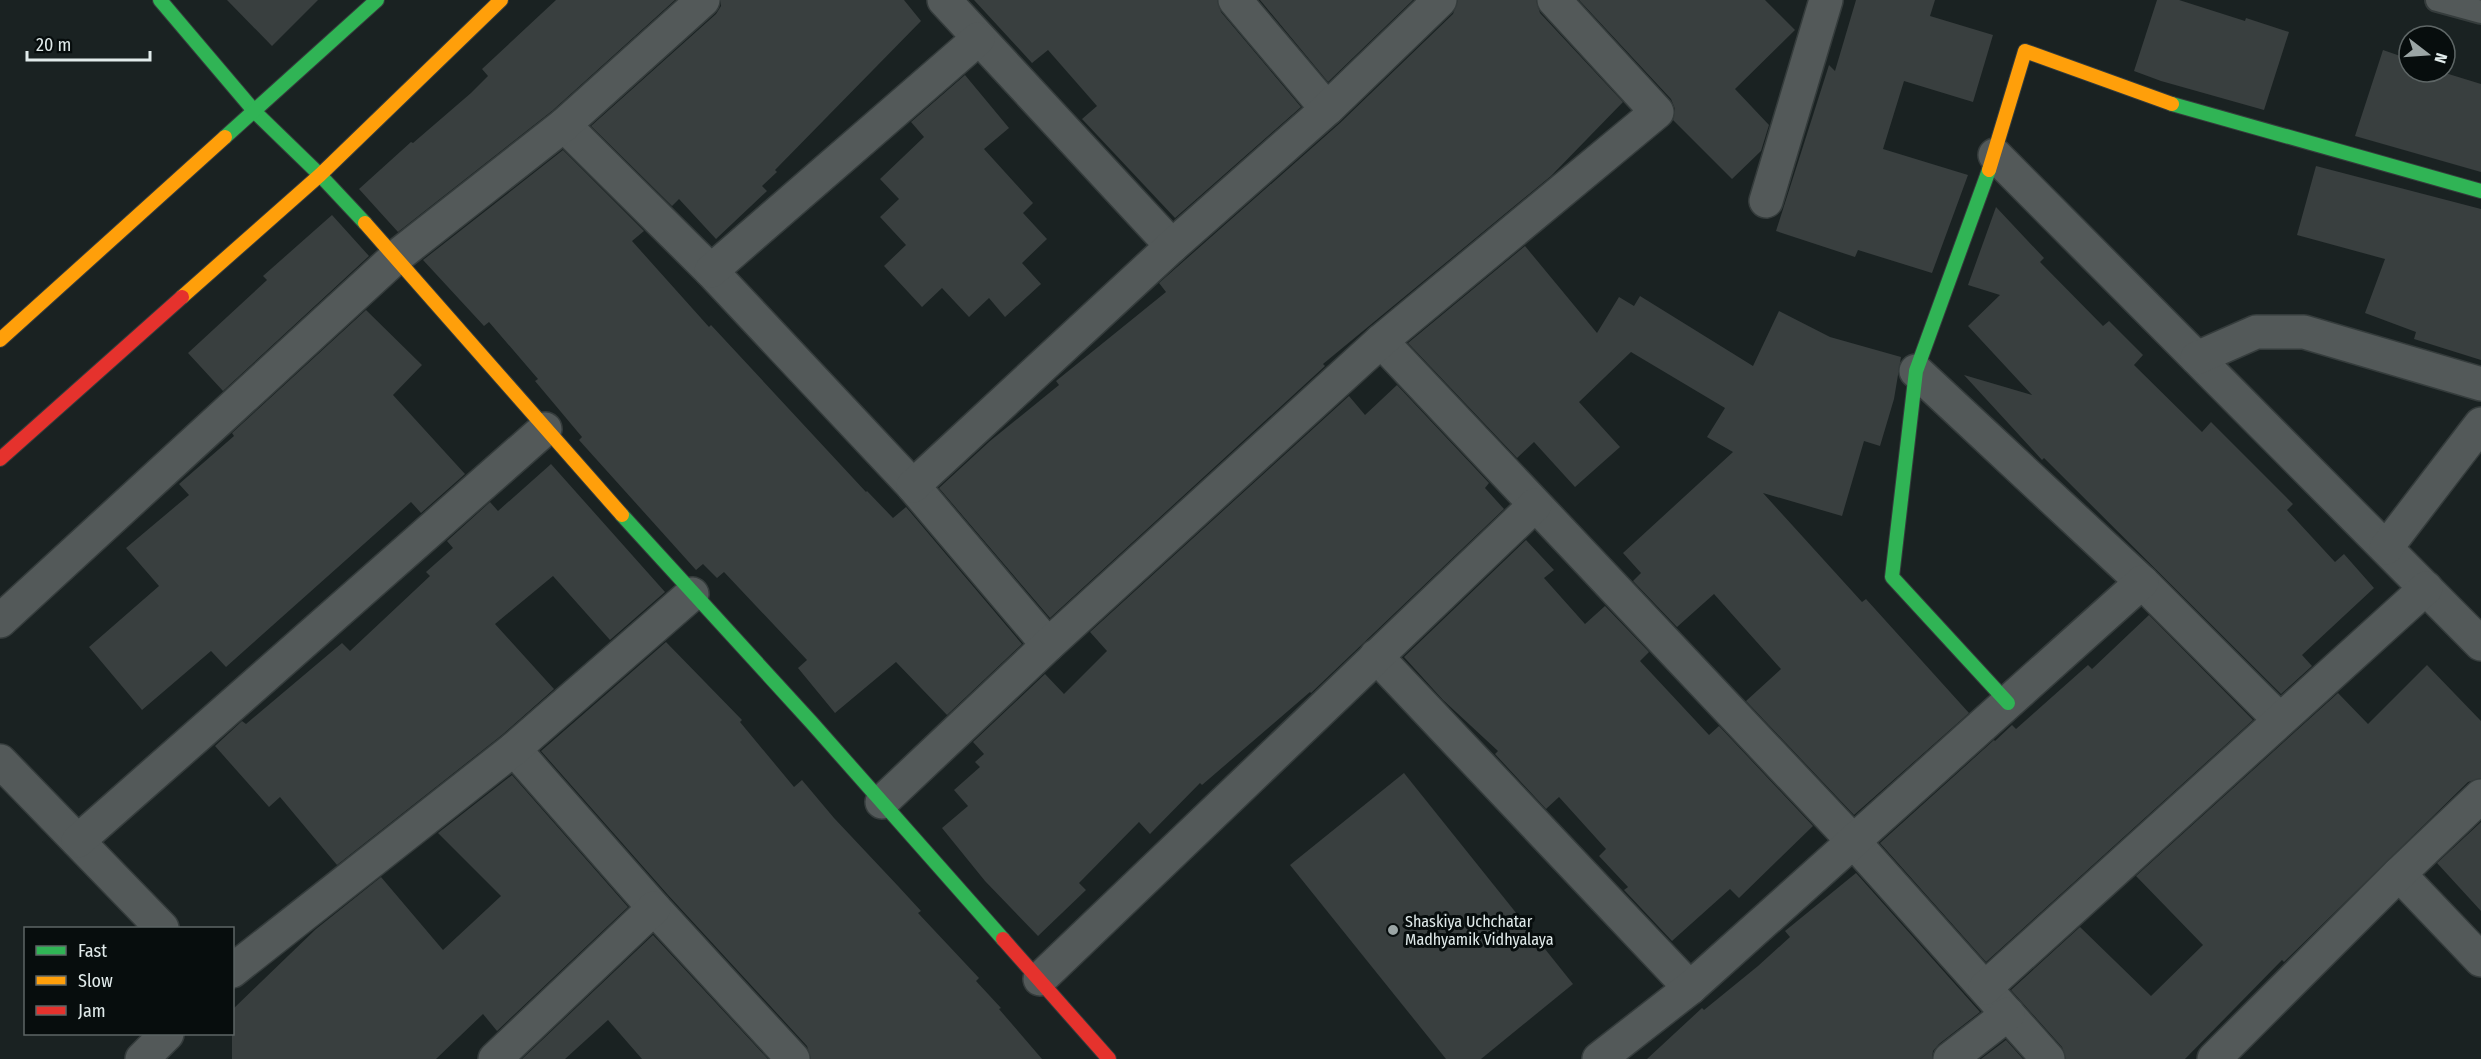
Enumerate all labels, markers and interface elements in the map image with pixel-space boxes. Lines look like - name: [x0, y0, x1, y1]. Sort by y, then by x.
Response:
- scale bar: [27, 24, 150, 62]
- north arrow: [2397, 24, 2457, 84]
- text: 20 m: [36, 34, 71, 56]
- text: N: [2430, 51, 2451, 66]
- place label: Shaskiya Uchchatar Madhyamik Vidhyalaya: [1405, 912, 1554, 949]
- marker: Shaskiya Uchchatar Madhyamik Vidhyalaya: [1386, 923, 1400, 937]
- legend: [24, 927, 234, 1035]
- text: Fast: [78, 940, 107, 962]
- text: Slow: [78, 970, 113, 992]
- text: Jam: [78, 1000, 106, 1022]

